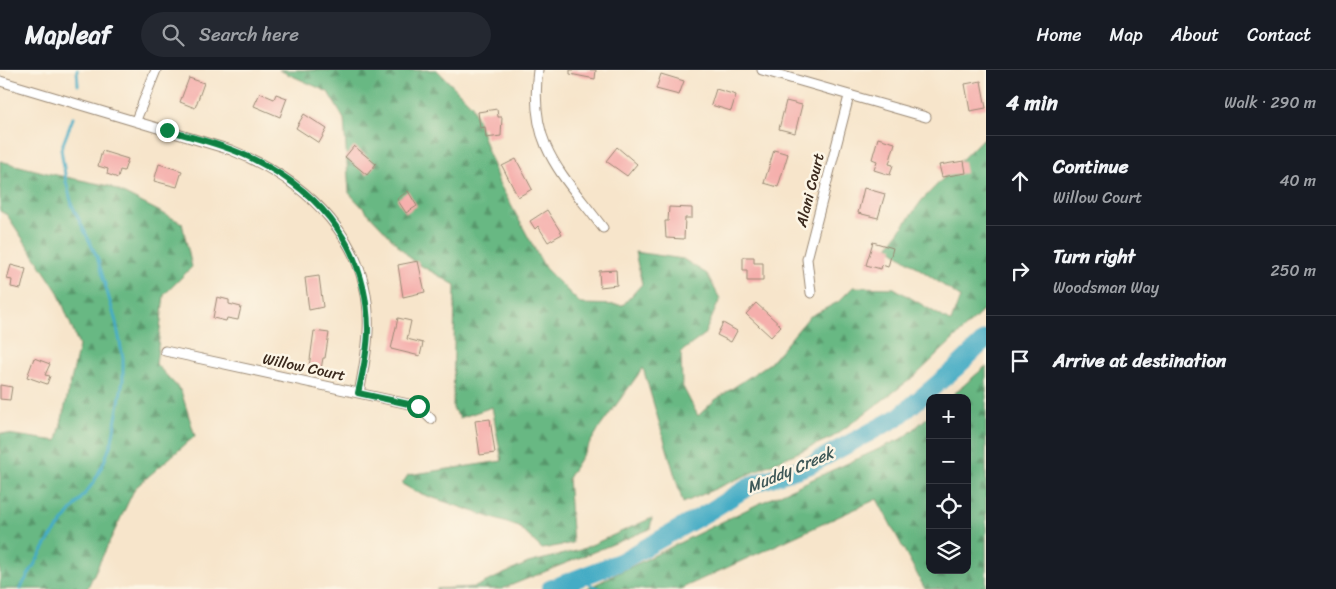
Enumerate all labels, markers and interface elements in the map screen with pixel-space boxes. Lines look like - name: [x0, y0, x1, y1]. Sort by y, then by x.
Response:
- search box: [141, 12, 491, 57]
- text: Mapleaf: [25, 14, 111, 56]
- text: Search here: [199, 18, 299, 51]
- text: Home: [1037, 19, 1082, 51]
- text: Map: [1110, 19, 1143, 51]
- text: About: [1171, 19, 1219, 51]
- text: Contact: [1247, 19, 1311, 51]
- icon: search: [159, 21, 187, 49]
- text: 4 min: [1006, 84, 1058, 122]
- text: Walk · 290 m: [1224, 88, 1316, 117]
- route end: [156, 119, 179, 142]
- street label: Alani Court: [788, 150, 832, 231]
- text: Continue: [1053, 150, 1129, 183]
- text: 40 m: [1279, 166, 1316, 195]
- icon: ahead: [1006, 167, 1034, 195]
- text: Willow Court: [1053, 183, 1142, 212]
- text: Turn right: [1053, 240, 1135, 273]
- text: 250 m: [1270, 256, 1316, 285]
- icon: right: [1006, 257, 1034, 285]
- text: Woodsman Way: [1053, 273, 1159, 302]
- text: Arrive at destination: [1053, 344, 1226, 377]
- street label: Willow Court: [260, 346, 348, 389]
- icon: arrive: [1006, 347, 1034, 375]
- map controls: [926, 394, 971, 574]
- button: +: [926, 394, 971, 439]
- route start: [407, 395, 430, 418]
- water label: Muddy Creek: [742, 438, 840, 501]
- button: −: [926, 439, 971, 484]
- button: locate: [926, 484, 971, 529]
- button: layers: [926, 529, 971, 574]

